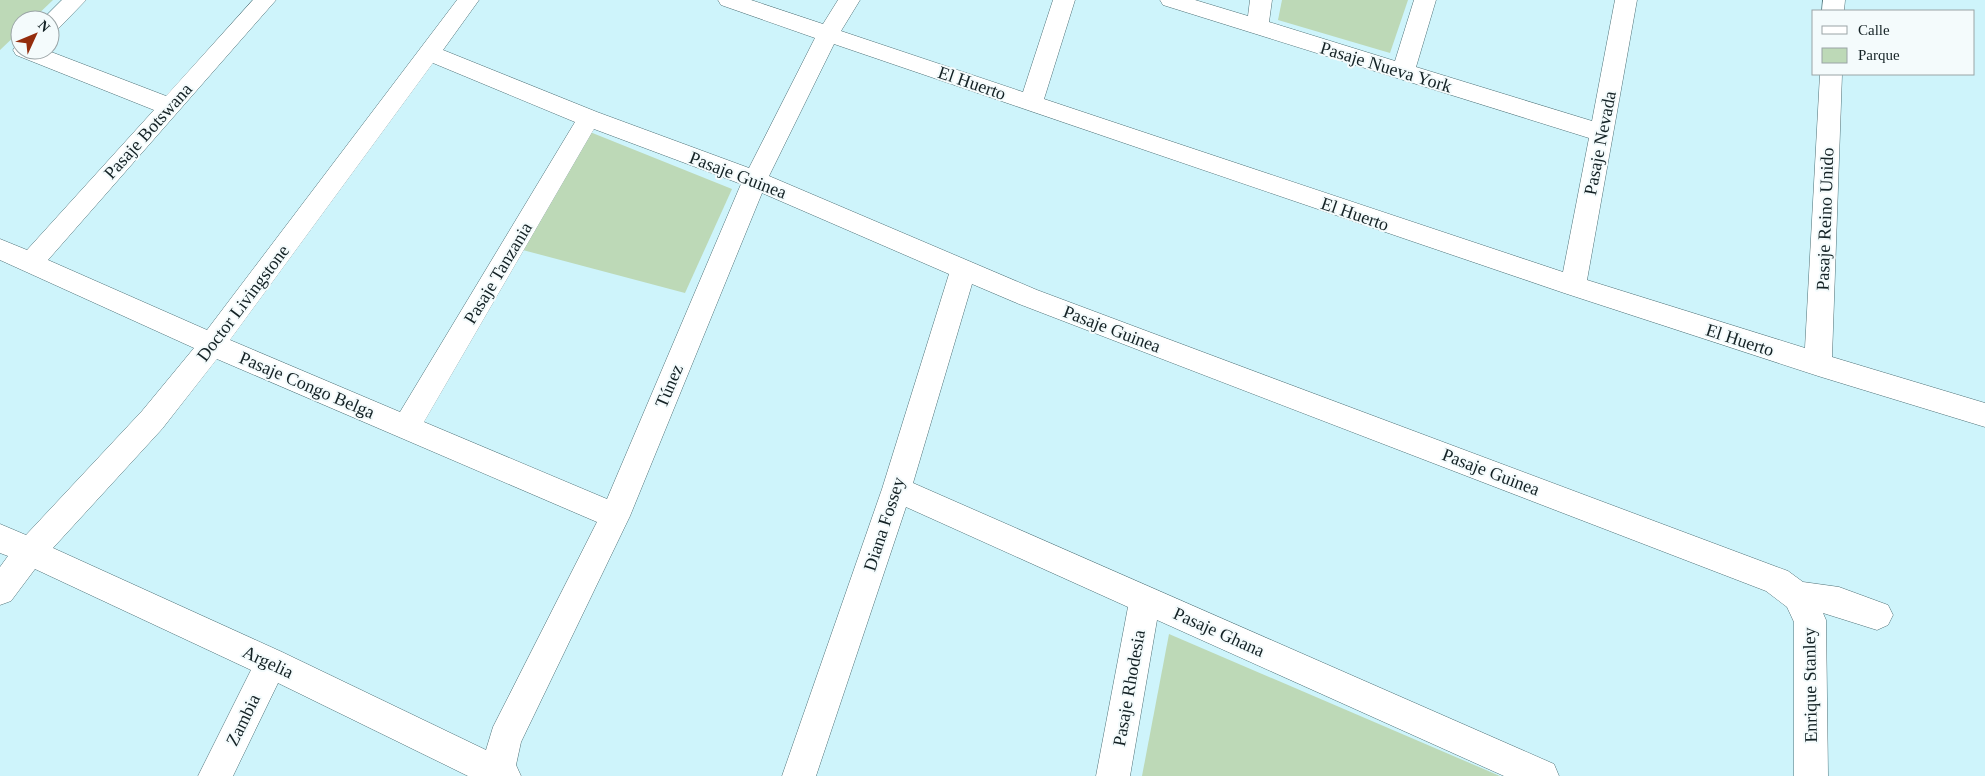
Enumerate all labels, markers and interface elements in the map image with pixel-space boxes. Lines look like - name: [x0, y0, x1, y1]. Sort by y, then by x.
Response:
- north arrow: [10, 10, 60, 60]
- legend: [1812, 10, 1975, 75]
- text: N: [35, 17, 53, 35]
- text: Calle: [1858, 22, 1890, 38]
- street label: Pasaje Nueva York: [1318, 37, 1454, 97]
- text: Parque: [1858, 47, 1900, 63]
- street label: El Huerto: [935, 62, 1009, 104]
- street label: Pasaje Botswana: [100, 79, 196, 183]
- street label: Pasaje Nevada: [1580, 89, 1620, 197]
- street label: Pasaje Guinea: [687, 147, 789, 203]
- street label: Pasaje Reino Unido: [1813, 147, 1837, 291]
- street label: El Huerto: [1318, 193, 1392, 235]
- street label: Pasaje Tanzania: [460, 219, 536, 327]
- street label: Doctor Livingstone: [193, 241, 293, 365]
- street label: Pasaje Guinea: [1061, 301, 1163, 357]
- street label: El Huerto: [1703, 320, 1777, 360]
- street label: Pasaje Congo Belga: [236, 347, 378, 423]
- street label: Túnez: [651, 361, 687, 411]
- street label: Pasaje Guinea: [1440, 444, 1542, 500]
- street label: Diana Fossey: [859, 475, 909, 573]
- street label: Pasaje Ghana: [1170, 603, 1268, 661]
- street label: Enrique Stanley: [1799, 627, 1821, 743]
- street label: Pasaje Rhodesia: [1109, 628, 1149, 748]
- street label: Argelia: [239, 642, 297, 682]
- street label: Zambia: [222, 691, 264, 749]

